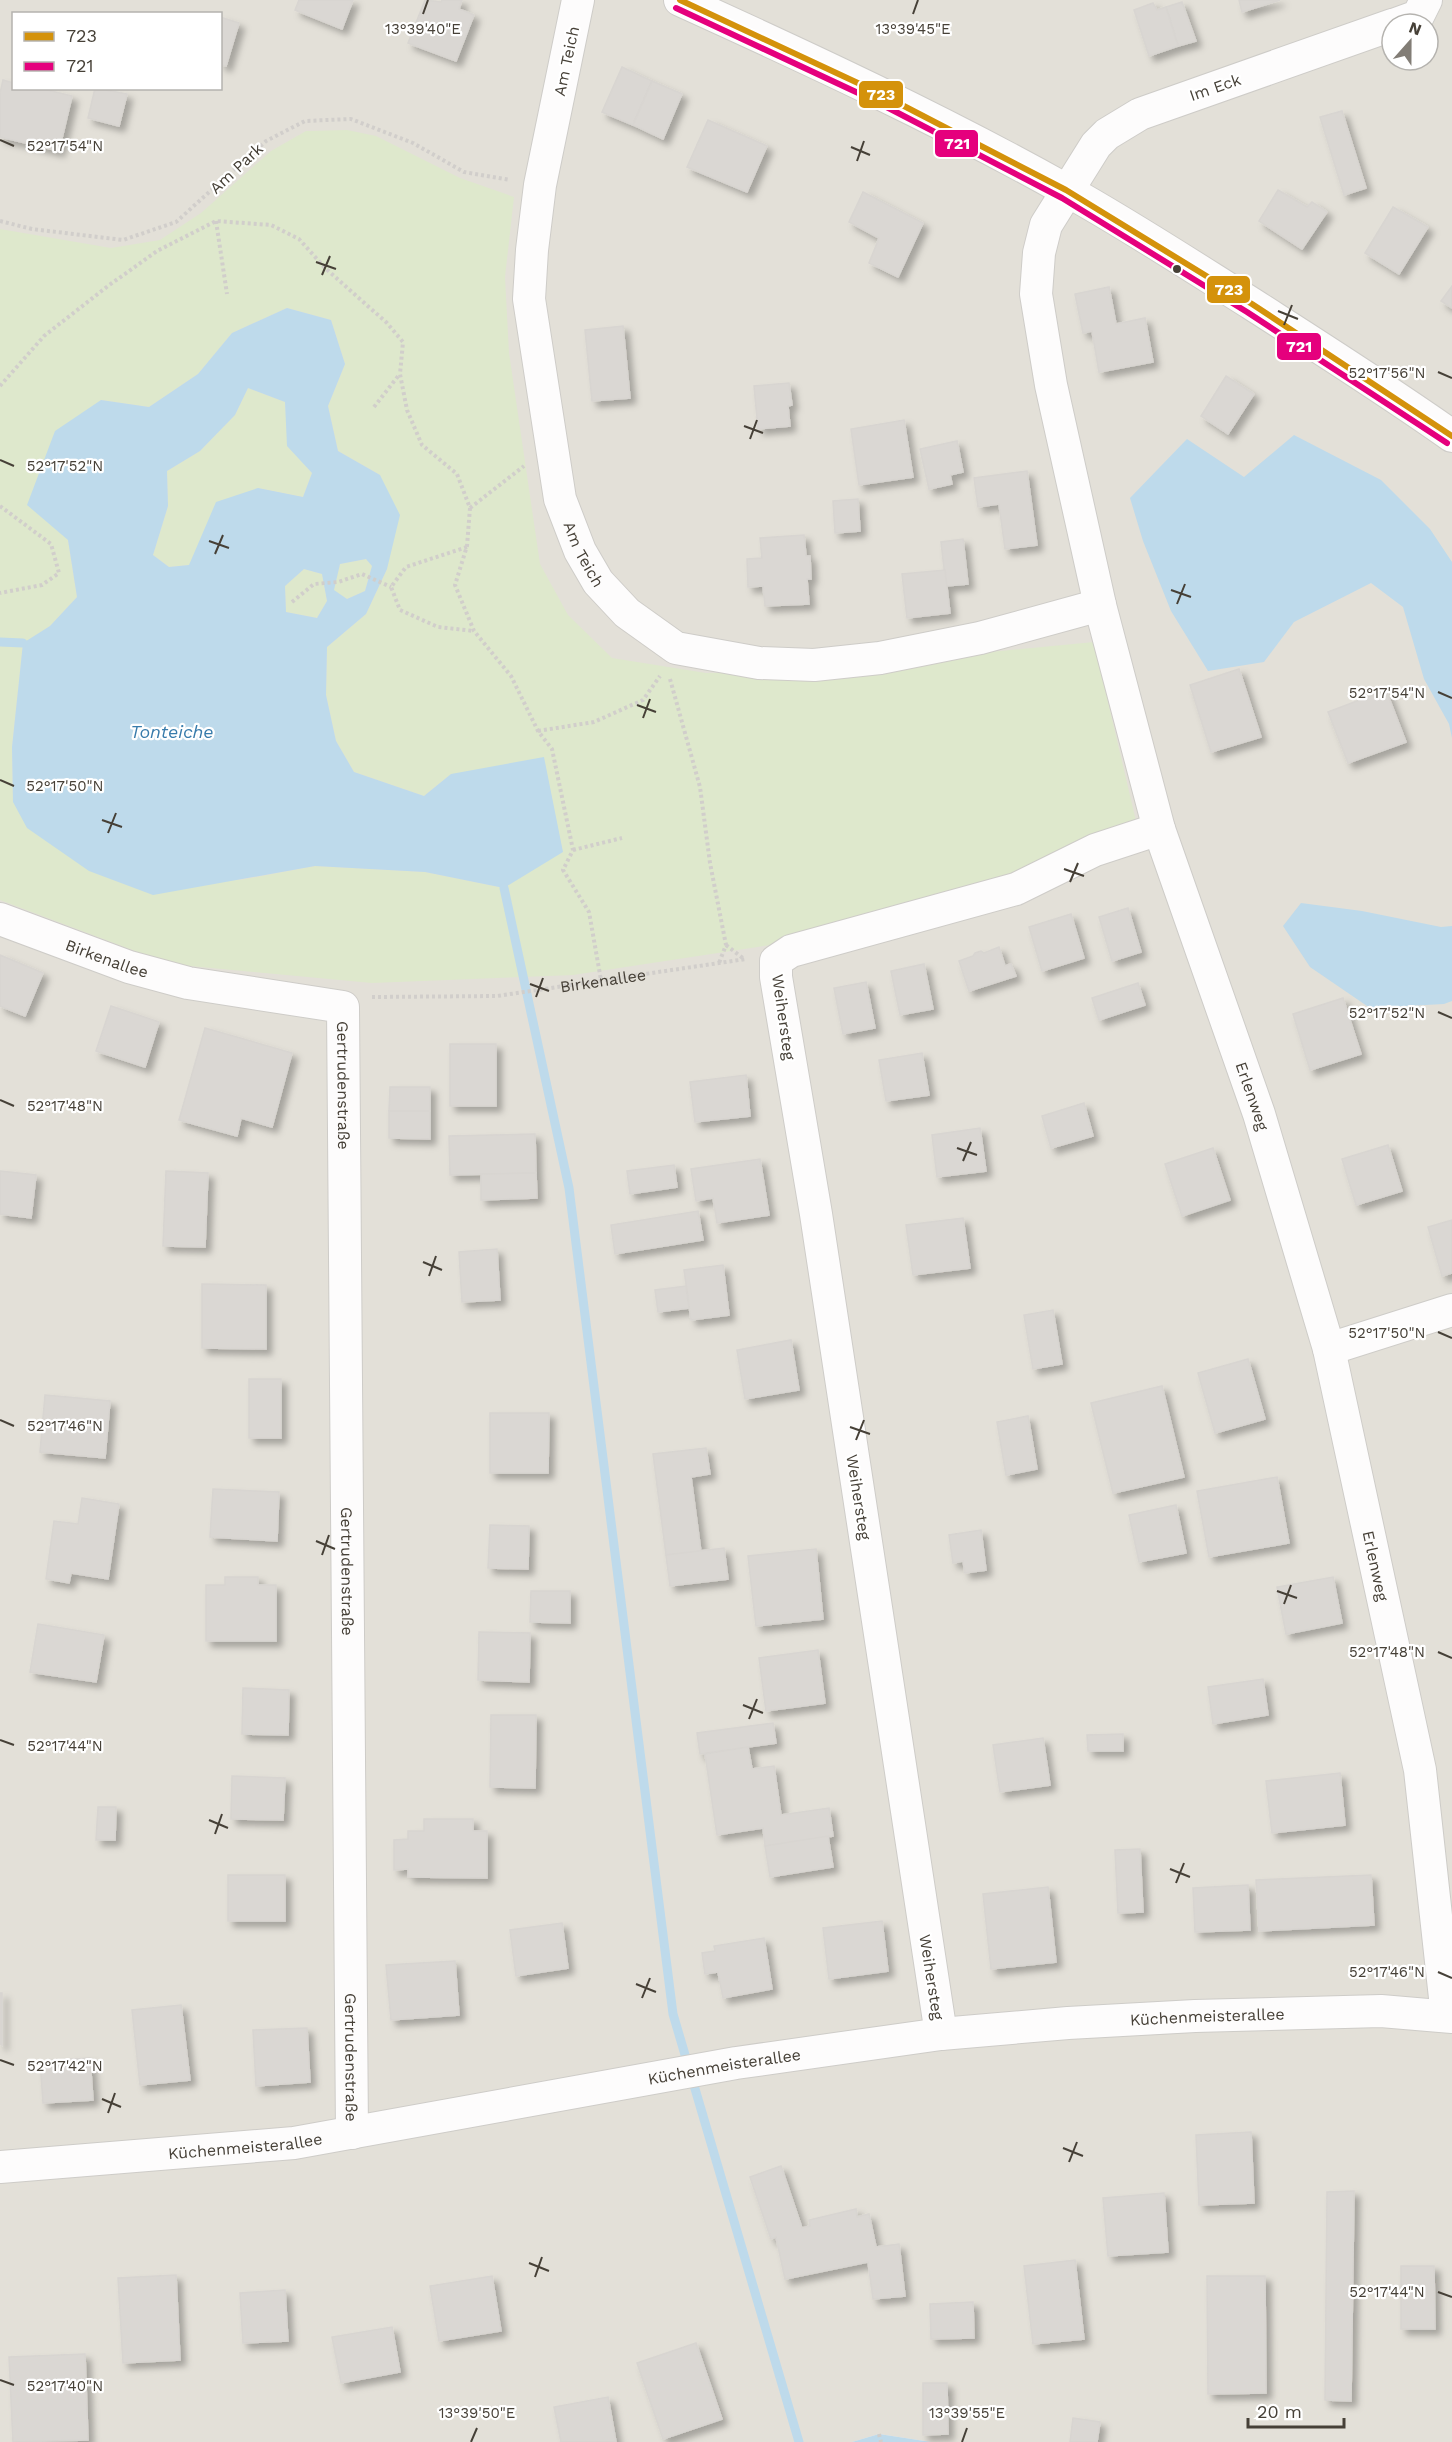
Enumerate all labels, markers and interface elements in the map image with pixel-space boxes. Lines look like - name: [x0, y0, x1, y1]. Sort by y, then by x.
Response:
- legend: [12, 12, 222, 90]
- north arrow: [1380, 12, 1440, 72]
- text: N: [1406, 17, 1424, 39]
- text: 13°39'40"E: [385, 20, 461, 38]
- text: 13°39'45"E: [875, 20, 951, 38]
- street label: Am Teich: [550, 24, 583, 98]
- text: 723: [66, 25, 97, 46]
- text: 721: [66, 55, 94, 76]
- street label: Im Eck: [1187, 70, 1243, 105]
- line badge: 723: [858, 80, 904, 109]
- text: 723: [867, 85, 895, 104]
- line badge: 721: [934, 129, 979, 158]
- text: 721: [944, 134, 970, 153]
- text: 52°17'54"N: [27, 137, 103, 155]
- street label: Am Park: [206, 139, 267, 198]
- unlabelled marker: [1171, 263, 1183, 275]
- line badge: 723: [1206, 275, 1251, 304]
- text: 723: [1215, 280, 1243, 299]
- line badge: 721: [1276, 332, 1322, 361]
- text: 721: [1286, 337, 1312, 356]
- text: 52°17'56"N: [1348, 364, 1426, 382]
- text: 52°17'52"N: [27, 457, 103, 475]
- street label: Am Teich: [559, 519, 608, 591]
- text: 52°17'54"N: [1349, 684, 1425, 702]
- water label: Tonteiche: [130, 721, 214, 742]
- text: 52°17'50"N: [26, 777, 104, 795]
- street label: Birkenallee: [63, 935, 150, 982]
- street label: Birkenallee: [559, 965, 647, 997]
- street label: Weihersteg: [768, 973, 799, 1062]
- text: 52°17'52"N: [1349, 1004, 1425, 1022]
- street label: Gertrudenstraße: [333, 1021, 353, 1150]
- street label: Erlenweg: [1231, 1059, 1273, 1133]
- text: 52°17'48"N: [27, 1097, 103, 1115]
- text: 52°17'50"N: [1348, 1324, 1426, 1342]
- text: 52°17'46"N: [27, 1417, 103, 1435]
- street label: Weihersteg: [842, 1453, 875, 1542]
- street label: Gertrudenstraße: [337, 1507, 357, 1636]
- street label: Erlenweg: [1359, 1529, 1392, 1603]
- text: 52°17'48"N: [1349, 1643, 1425, 1661]
- text: 52°17'44"N: [27, 1737, 103, 1755]
- street label: Weihersteg: [915, 1933, 948, 2022]
- text: 52°17'46"N: [1349, 1963, 1425, 1981]
- street label: Gertrudenstraße: [341, 1993, 361, 2122]
- street label: Küchenmeisterallee: [1129, 2005, 1285, 2030]
- street label: Küchenmeisterallee: [646, 2045, 802, 2089]
- text: 52°17'42"N: [27, 2057, 103, 2075]
- street label: Küchenmeisterallee: [167, 2129, 324, 2163]
- text: 52°17'44"N: [1349, 2283, 1425, 2301]
- text: 52°17'40"N: [27, 2377, 103, 2395]
- scale bar: [1248, 2391, 1344, 2429]
- text: 20 m: [1257, 2401, 1302, 2422]
- text: 13°39'50"E: [439, 2404, 515, 2422]
- text: 13°39'55"E: [929, 2404, 1005, 2422]

